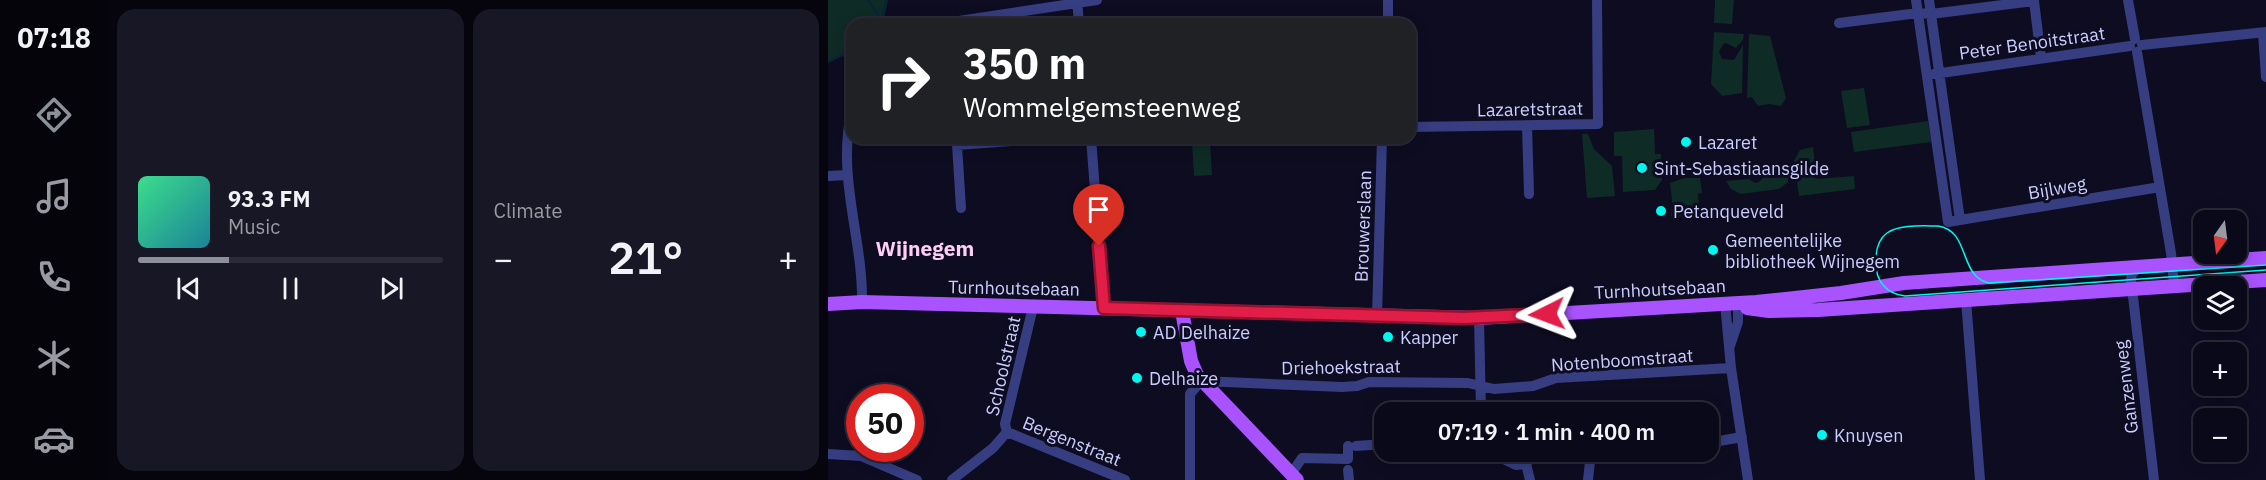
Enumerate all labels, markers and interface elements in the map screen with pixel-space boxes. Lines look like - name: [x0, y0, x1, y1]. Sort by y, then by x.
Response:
- text: 07:18: [17, 20, 91, 55]
- street label: Peter Benoitstraat: [1958, 21, 2106, 65]
- text: 350 m: [963, 36, 1086, 91]
- icon: right: [864, 42, 942, 120]
- text: Wommelgemsteenweg: [963, 89, 1240, 124]
- icon: directions: [33, 94, 75, 136]
- street label: Lazaretstraat: [1477, 97, 1583, 121]
- place label: Lazaret: [1698, 131, 1757, 154]
- marker: Lazaret: [1679, 135, 1693, 149]
- place label: Sint-Sebastiaansgilde: [1654, 157, 1829, 180]
- marker: Sint-Sebastiaansgilde: [1635, 161, 1649, 175]
- street label: Brouwerslaan: [1350, 170, 1376, 282]
- street label: Bijlweg: [2026, 171, 2088, 204]
- icon: music: [33, 175, 75, 217]
- text: 93.3 FM: [228, 184, 311, 213]
- pin: [1073, 184, 1124, 246]
- icon: arrive: [1082, 193, 1115, 226]
- text: Climate: [494, 197, 562, 224]
- place label: Petanqueveld: [1673, 200, 1784, 223]
- marker: Petanqueveld: [1654, 204, 1668, 218]
- north arrow: [2193, 210, 2247, 264]
- map controls: [2193, 210, 2247, 462]
- text: Music: [228, 213, 280, 240]
- text: 21°: [608, 228, 683, 286]
- place label: Gemeentelijke bibliotheek Wijnegem: [1725, 229, 1900, 273]
- district label: Wijnegem: [876, 234, 974, 262]
- text: −: [494, 237, 513, 280]
- text: +: [778, 237, 798, 280]
- marker: Gemeentelijke bibliotheek Wijnegem: [1706, 243, 1720, 257]
- icon: phone: [33, 256, 75, 298]
- icon: previous: [172, 272, 205, 305]
- icon: pause: [274, 272, 307, 305]
- icon: next: [375, 272, 408, 305]
- street label: Turnhoutsebaan: [1594, 274, 1726, 304]
- street label: Turnhoutsebaan: [948, 275, 1080, 301]
- button: layers: [2193, 276, 2247, 330]
- position arrow: [1515, 282, 1579, 346]
- street label: Schoolstraat: [980, 314, 1026, 418]
- place label: AD Delhaize: [1153, 321, 1250, 344]
- marker: AD Delhaize: [1134, 325, 1148, 339]
- place label: Kapper: [1400, 326, 1459, 349]
- marker: Kapper: [1381, 330, 1395, 344]
- icon: climate: [33, 337, 75, 379]
- street label: Ganzenweg: [2109, 339, 2143, 435]
- button: +: [2193, 342, 2247, 396]
- street label: Notenboomstraat: [1550, 344, 1694, 376]
- street label: Driehoekstraat: [1281, 354, 1401, 380]
- place label: Delhaize: [1149, 367, 1218, 390]
- marker: Delhaize: [1130, 371, 1144, 385]
- speed limit sign: 50: [846, 384, 924, 462]
- button: −: [2193, 408, 2247, 462]
- street label: Bergenstraat: [1019, 411, 1125, 471]
- text: 07:19 · 1 min · 400 m: [1438, 417, 1655, 446]
- icon: car: [33, 418, 75, 460]
- place label: Knuysen: [1834, 424, 1903, 447]
- marker: Knuysen: [1815, 428, 1829, 442]

